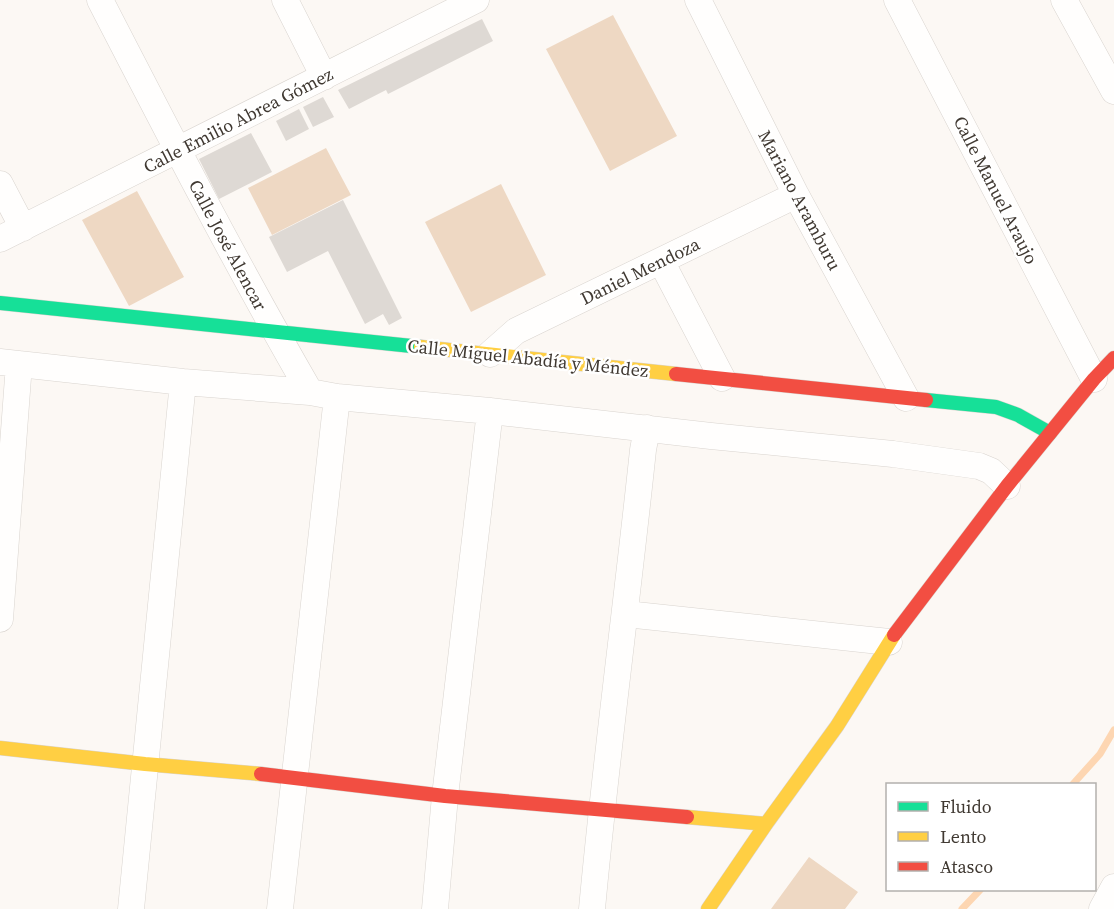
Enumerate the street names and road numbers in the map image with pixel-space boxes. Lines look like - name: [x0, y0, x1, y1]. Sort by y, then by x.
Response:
- street label: Calle Emilio Abrea Gómez: [139, 61, 337, 179]
- street label: Calle Manuel Araujo: [948, 112, 1044, 268]
- street label: Mariano Aramburu: [752, 126, 848, 274]
- street label: Calle José Alencar: [183, 175, 273, 315]
- street label: Daniel Mendoza: [576, 231, 705, 311]
- street label: Calle Miguel Abadía y Méndez: [406, 333, 650, 383]

